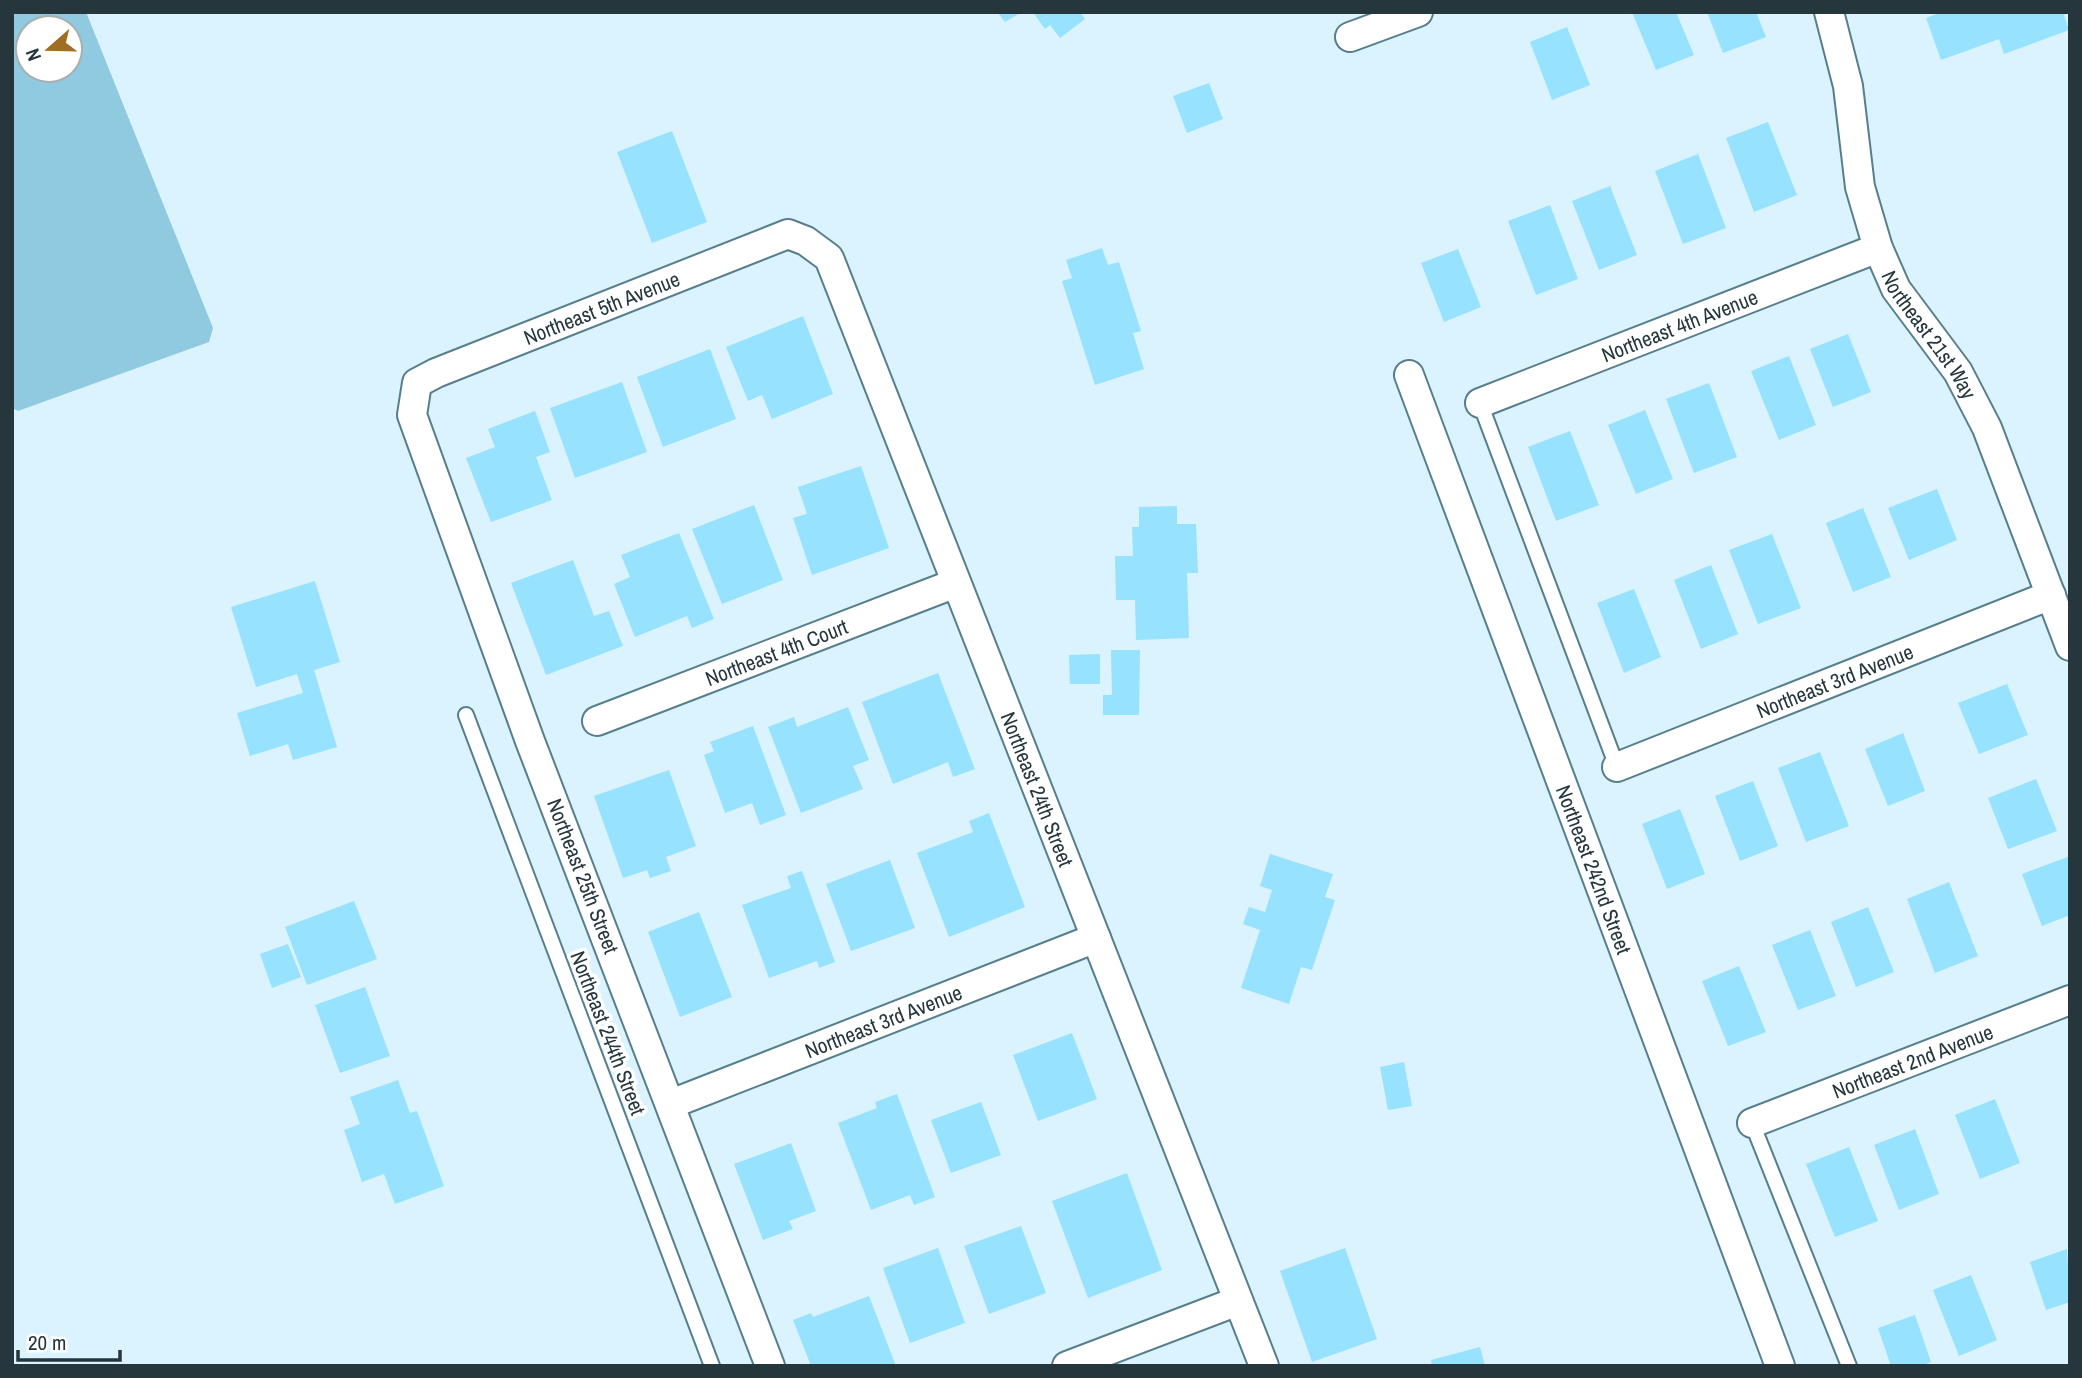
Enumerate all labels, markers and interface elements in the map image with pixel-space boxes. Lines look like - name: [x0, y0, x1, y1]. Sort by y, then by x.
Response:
- north arrow: [14, 14, 84, 84]
- text: N: [19, 45, 47, 65]
- street label: Northeast 5th Avenue: [519, 264, 684, 352]
- street label: Northeast 21st Way: [1875, 266, 1984, 404]
- street label: Northeast 4th Avenue: [1597, 282, 1762, 369]
- street label: Northeast 4th Court: [701, 612, 852, 693]
- street label: Northeast 3rd Avenue: [1752, 637, 1917, 725]
- street label: Northeast 24th Street: [994, 708, 1081, 871]
- street label: Northeast 242nd Street: [1549, 781, 1639, 958]
- street label: Northeast 25th Street: [540, 794, 626, 958]
- street label: Northeast 244th Street: [563, 947, 653, 1119]
- street label: Northeast 3rd Avenue: [801, 977, 966, 1065]
- street label: Northeast 2nd Avenue: [1828, 1017, 1997, 1105]
- scale bar: [18, 1318, 119, 1362]
- text: 20 m: [28, 1328, 66, 1357]

